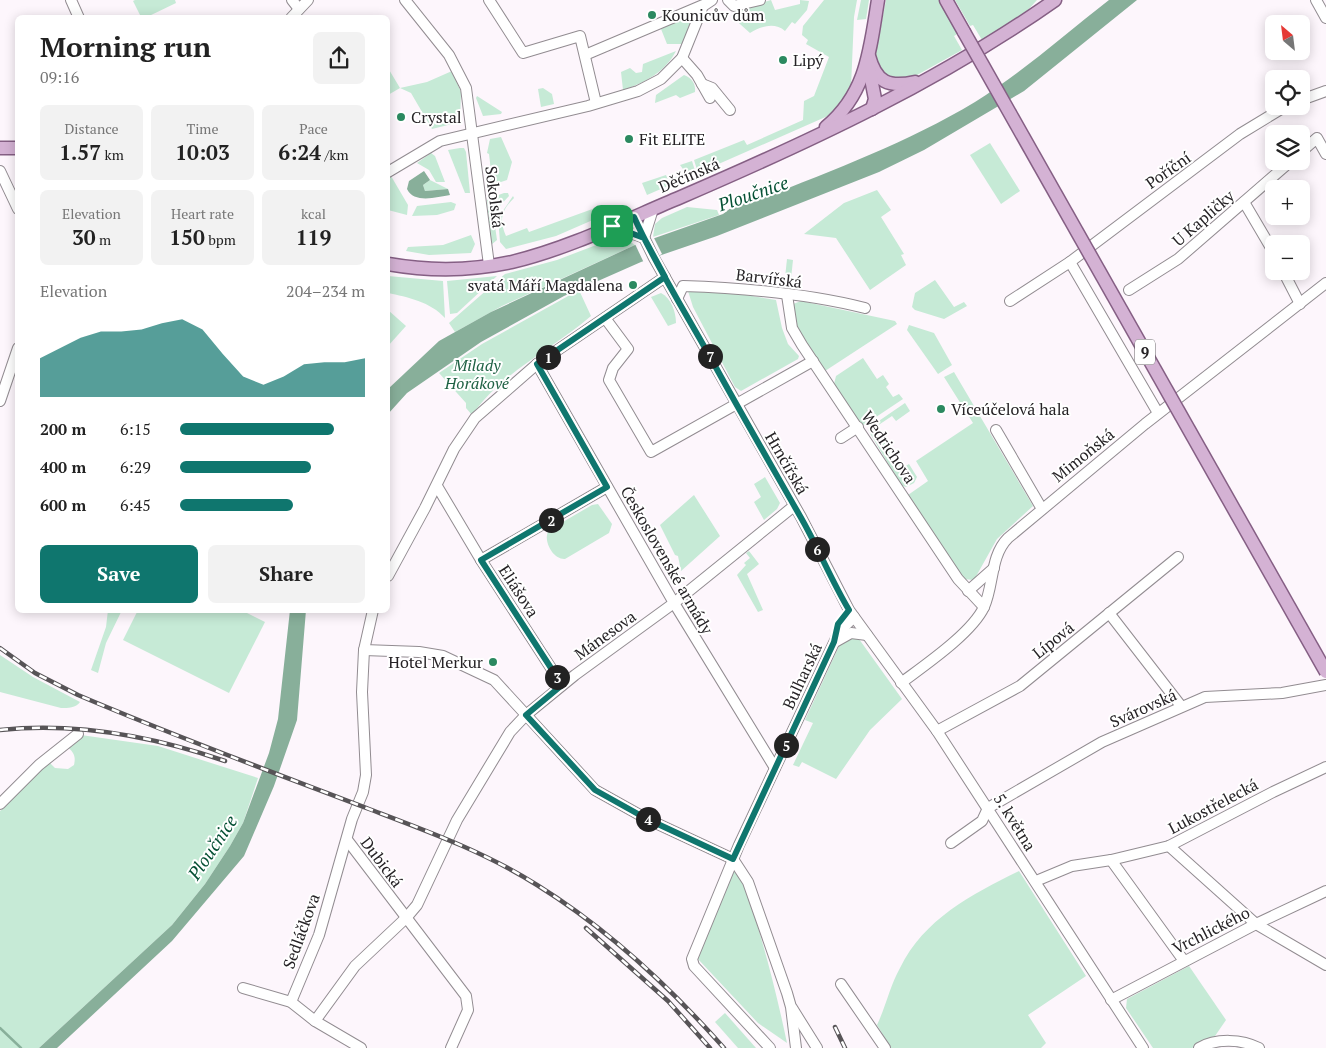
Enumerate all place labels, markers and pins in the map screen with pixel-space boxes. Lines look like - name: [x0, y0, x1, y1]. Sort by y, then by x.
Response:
- place label: Kounicův dům: [662, 4, 765, 26]
- marker: Kounicův dům: [646, 9, 658, 21]
- place label: Lipý: [793, 49, 824, 71]
- marker: Lipý: [777, 54, 789, 66]
- place label: Crystal: [411, 106, 462, 128]
- marker: Crystal: [395, 111, 407, 123]
- place label: Fit ELITE: [639, 128, 705, 150]
- marker: Fit ELITE: [623, 133, 635, 145]
- pin: [591, 205, 633, 247]
- place label: svatá Máří Magdalena: [467, 274, 623, 296]
- marker: svatá Máří Magdalena: [627, 279, 639, 291]
- pin: 1: [536, 344, 560, 370]
- pin: 7: [698, 344, 722, 368]
- place label: Víceúčelová hala: [951, 398, 1070, 420]
- marker: Víceúčelová hala: [935, 403, 947, 415]
- pin: 2: [538, 508, 564, 532]
- pin: 6: [804, 536, 830, 562]
- place label: Hotel Merkur: [388, 651, 484, 673]
- marker: Hotel Merkur: [487, 656, 499, 668]
- pin: 3: [544, 664, 570, 690]
- pin: 5: [774, 732, 798, 758]
- pin: 4: [636, 806, 660, 832]

